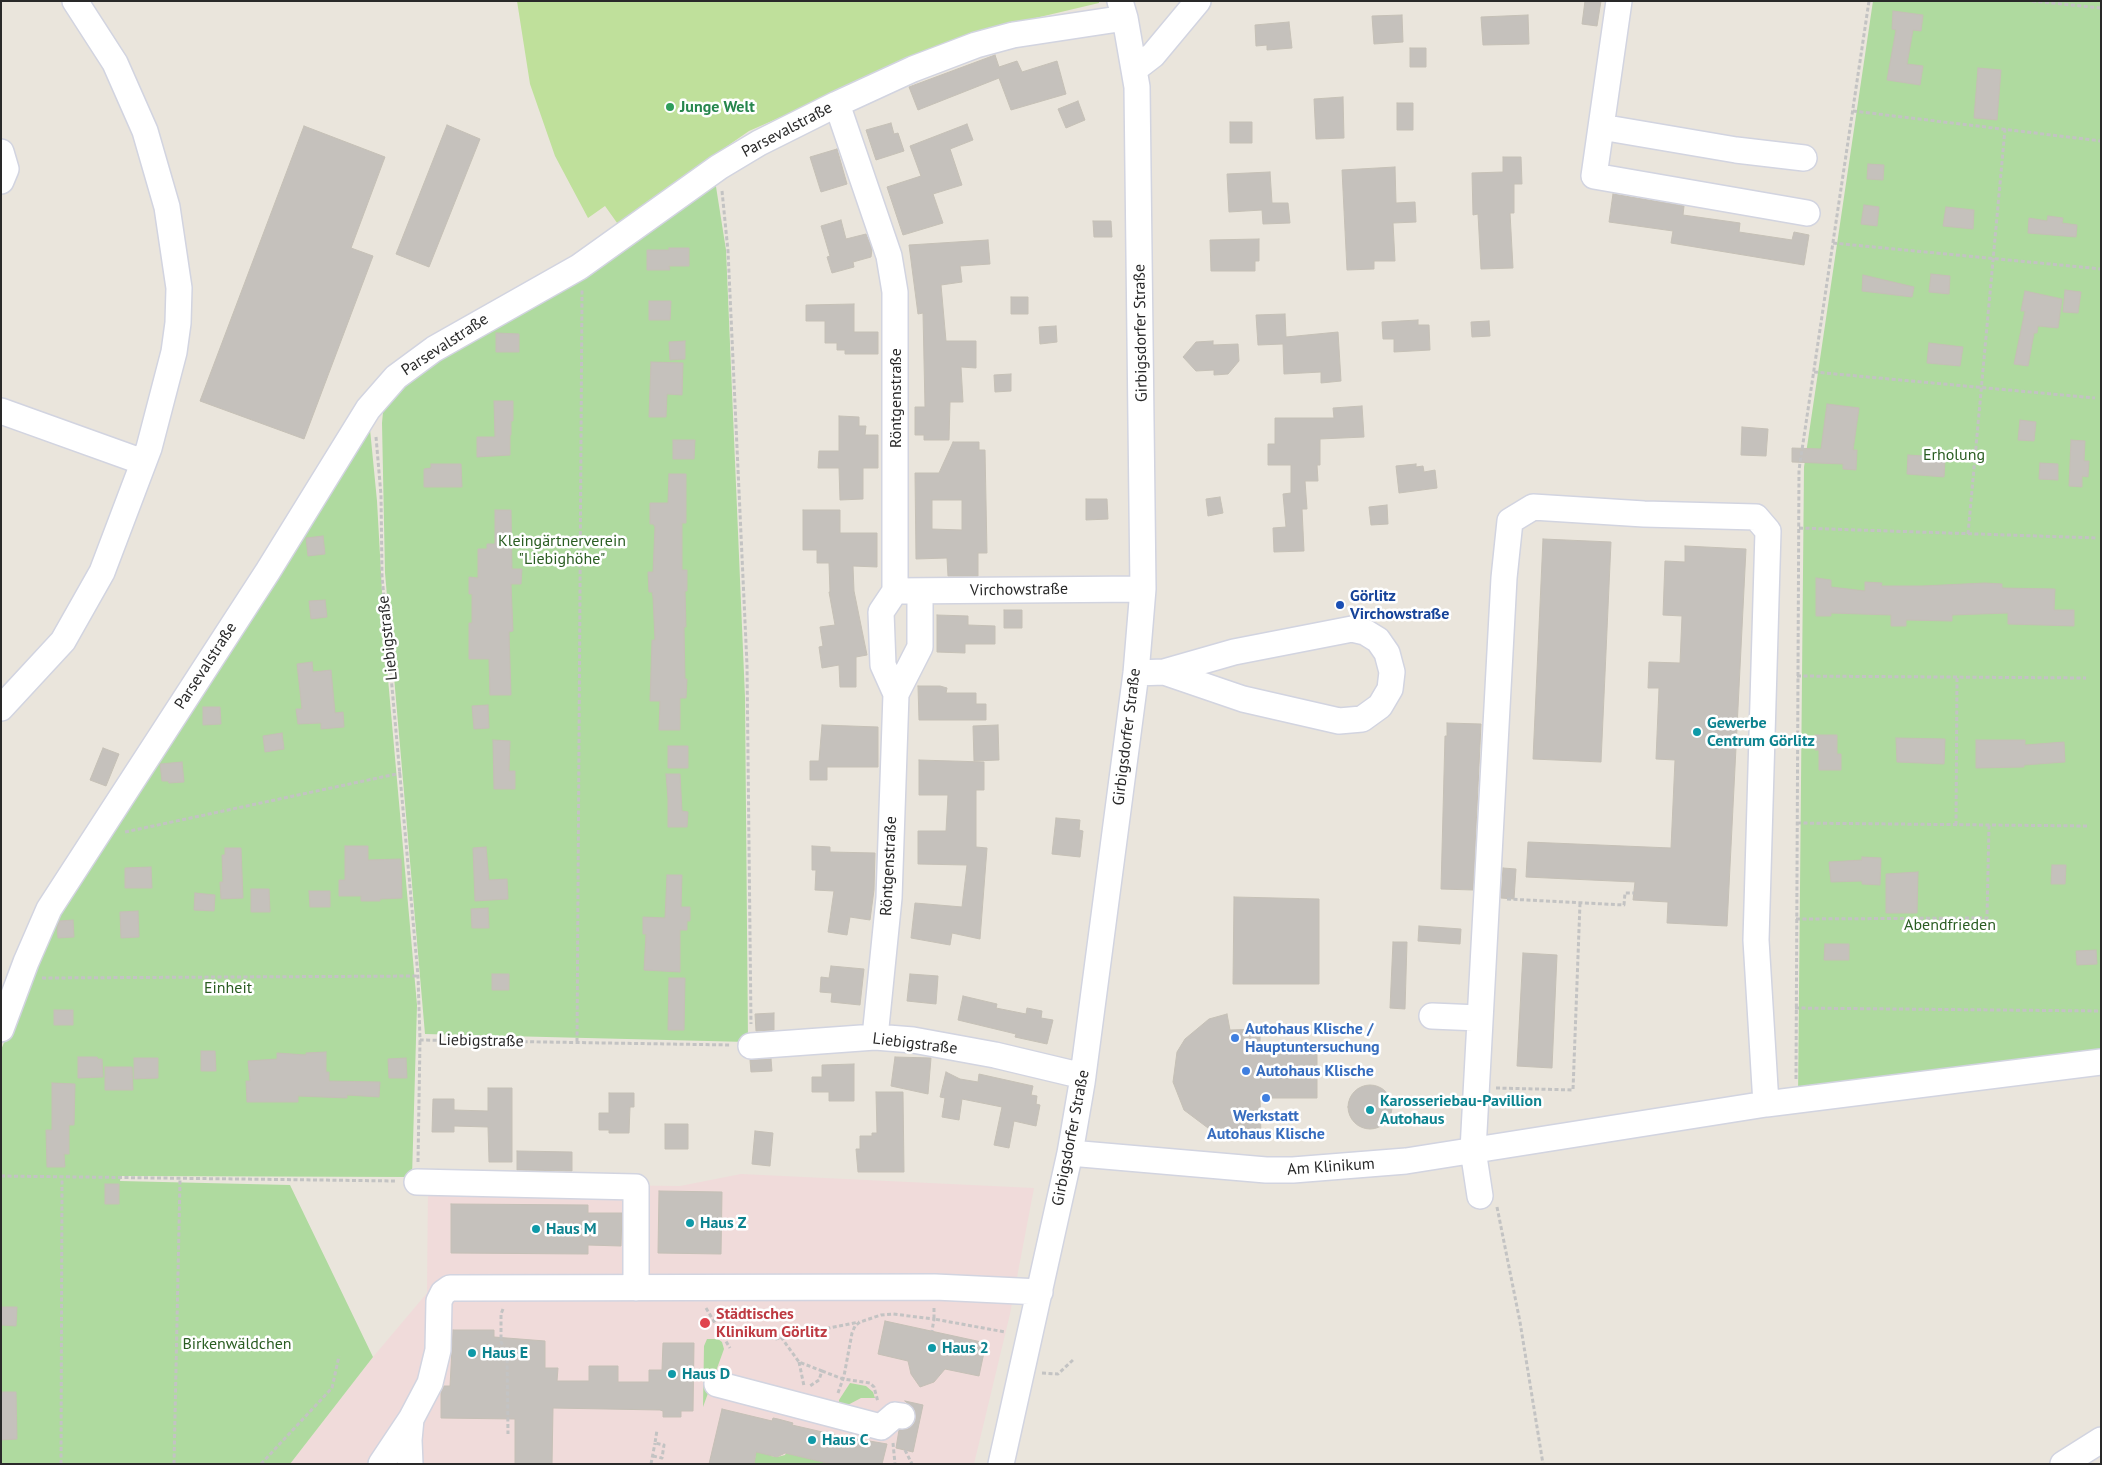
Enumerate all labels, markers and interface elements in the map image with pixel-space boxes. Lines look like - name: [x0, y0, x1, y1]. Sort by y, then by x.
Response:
- place label: Junge Welt: [680, 97, 755, 117]
- street label: Parsevalstraße: [738, 98, 836, 162]
- marker: Junge Welt: [664, 101, 676, 113]
- street label: Girbigsdorfer Straße: [1130, 264, 1152, 402]
- street label: Parsevalstraße: [398, 310, 492, 380]
- street label: Röntgenstraße: [886, 348, 906, 448]
- park label: Erholung: [1923, 445, 1985, 465]
- park label: Kleingärtnerverein "Liebighöhe": [498, 531, 626, 569]
- street label: Virchowstraße: [970, 580, 1068, 600]
- place label: Görlitz Virchowstraße: [1350, 586, 1449, 624]
- street label: Liebigstraße: [374, 595, 402, 681]
- marker: Görlitz Virchowstraße: [1334, 599, 1346, 611]
- street label: Parsevalstraße: [171, 619, 241, 713]
- street label: Girbigsdorfer Straße: [1109, 667, 1145, 807]
- place label: Gewerbe Centrum Görlitz: [1707, 713, 1815, 751]
- marker: Gewerbe Centrum Görlitz: [1691, 726, 1703, 738]
- street label: Röntgenstraße: [877, 816, 901, 916]
- park label: Abendfrieden: [1904, 915, 1996, 935]
- park label: Einheit: [204, 978, 252, 998]
- place label: Autohaus Klische / Hauptuntersuchung: [1245, 1019, 1380, 1057]
- street label: Liebigstraße: [871, 1029, 959, 1059]
- street label: Liebigstraße: [438, 1031, 524, 1051]
- marker: Autohaus Klische / Hauptuntersuchung: [1229, 1032, 1241, 1044]
- place label: Autohaus Klische: [1256, 1061, 1374, 1081]
- marker: Autohaus Klische: [1240, 1065, 1252, 1077]
- street label: Girbigsdorfer Straße: [1048, 1068, 1094, 1208]
- place label: Karosseriebau-Pavillion Autohaus: [1380, 1091, 1542, 1129]
- marker: Werkstatt Autohaus Klische: [1260, 1092, 1272, 1104]
- marker: Karosseriebau-Pavillion Autohaus: [1364, 1104, 1376, 1116]
- place label: Werkstatt Autohaus Klische: [1207, 1106, 1325, 1144]
- street label: Am Klinikum: [1287, 1154, 1375, 1180]
- place label: Haus Z: [700, 1213, 746, 1233]
- marker: Haus Z: [684, 1217, 696, 1229]
- place label: Haus M: [546, 1219, 597, 1239]
- marker: Haus M: [530, 1223, 542, 1235]
- place label: Städtisches Klinikum Görlitz: [716, 1304, 827, 1342]
- marker: Städtisches Klinikum Görlitz: [698, 1316, 712, 1330]
- park label: Birkenwäldchen: [182, 1334, 292, 1354]
- place label: Haus 2: [942, 1338, 989, 1358]
- marker: Haus 2: [926, 1342, 938, 1354]
- place label: Haus E: [482, 1343, 528, 1363]
- marker: Haus E: [466, 1347, 478, 1359]
- place label: Haus D: [682, 1364, 730, 1384]
- marker: Haus D: [666, 1368, 678, 1380]
- place label: Haus C: [822, 1430, 869, 1450]
- marker: Haus C: [806, 1434, 818, 1446]

